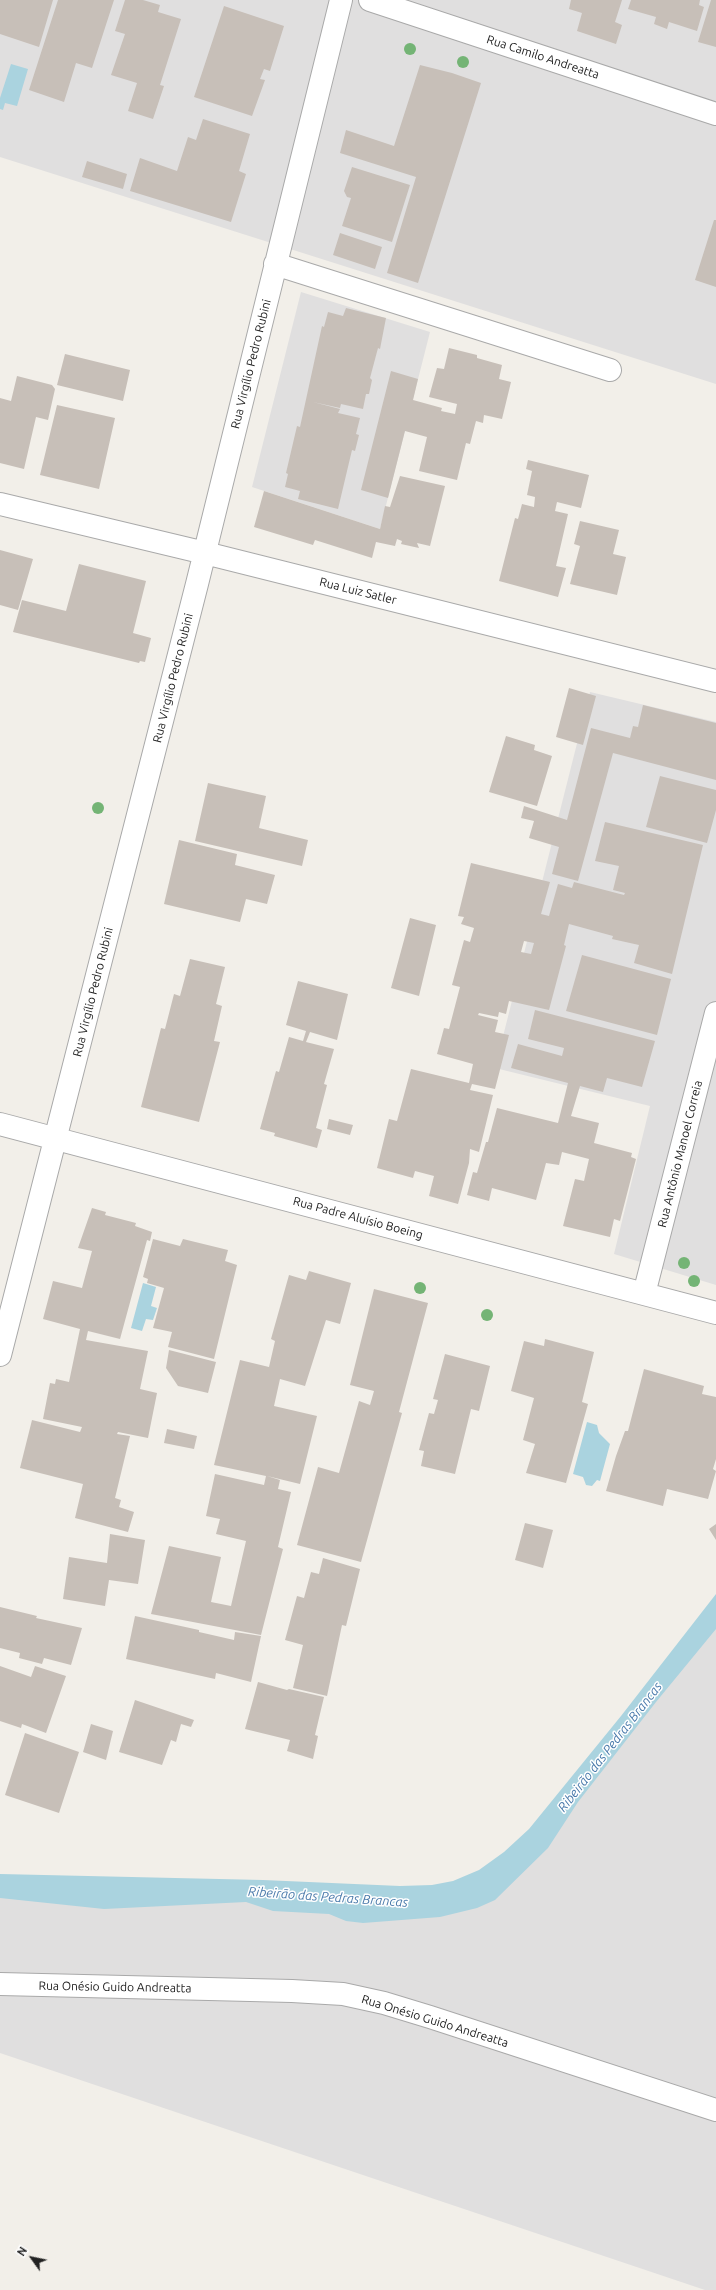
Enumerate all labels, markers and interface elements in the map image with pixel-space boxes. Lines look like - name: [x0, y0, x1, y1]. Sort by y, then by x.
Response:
- street label: Rua Camilo Andreatta: [485, 32, 601, 82]
- street label: Rua Virgílio Pedro Rubini: [228, 298, 274, 430]
- street label: Rua Luiz Satler: [318, 574, 398, 608]
- street label: Rua Virgílio Pedro Rubini: [150, 612, 196, 744]
- street label: Rua Virgílio Pedro Rubini: [70, 926, 116, 1058]
- street label: Rua Antônio Manoel Correia: [655, 1079, 705, 1229]
- street label: Rua Padre Aluísio Boeing: [291, 1194, 425, 1242]
- water label: Ribeirão das Pedras Brancas: [555, 1679, 665, 1815]
- water label: Ribeirão das Pedras Brancas: [248, 1884, 408, 1910]
- street label: Rua Onésio Guido Andreatta: [38, 1978, 192, 1996]
- street label: Rua Onésio Guido Andreatta: [360, 1992, 510, 2050]
- north arrow: [12, 2238, 52, 2278]
- text: N: [15, 2245, 29, 2258]

